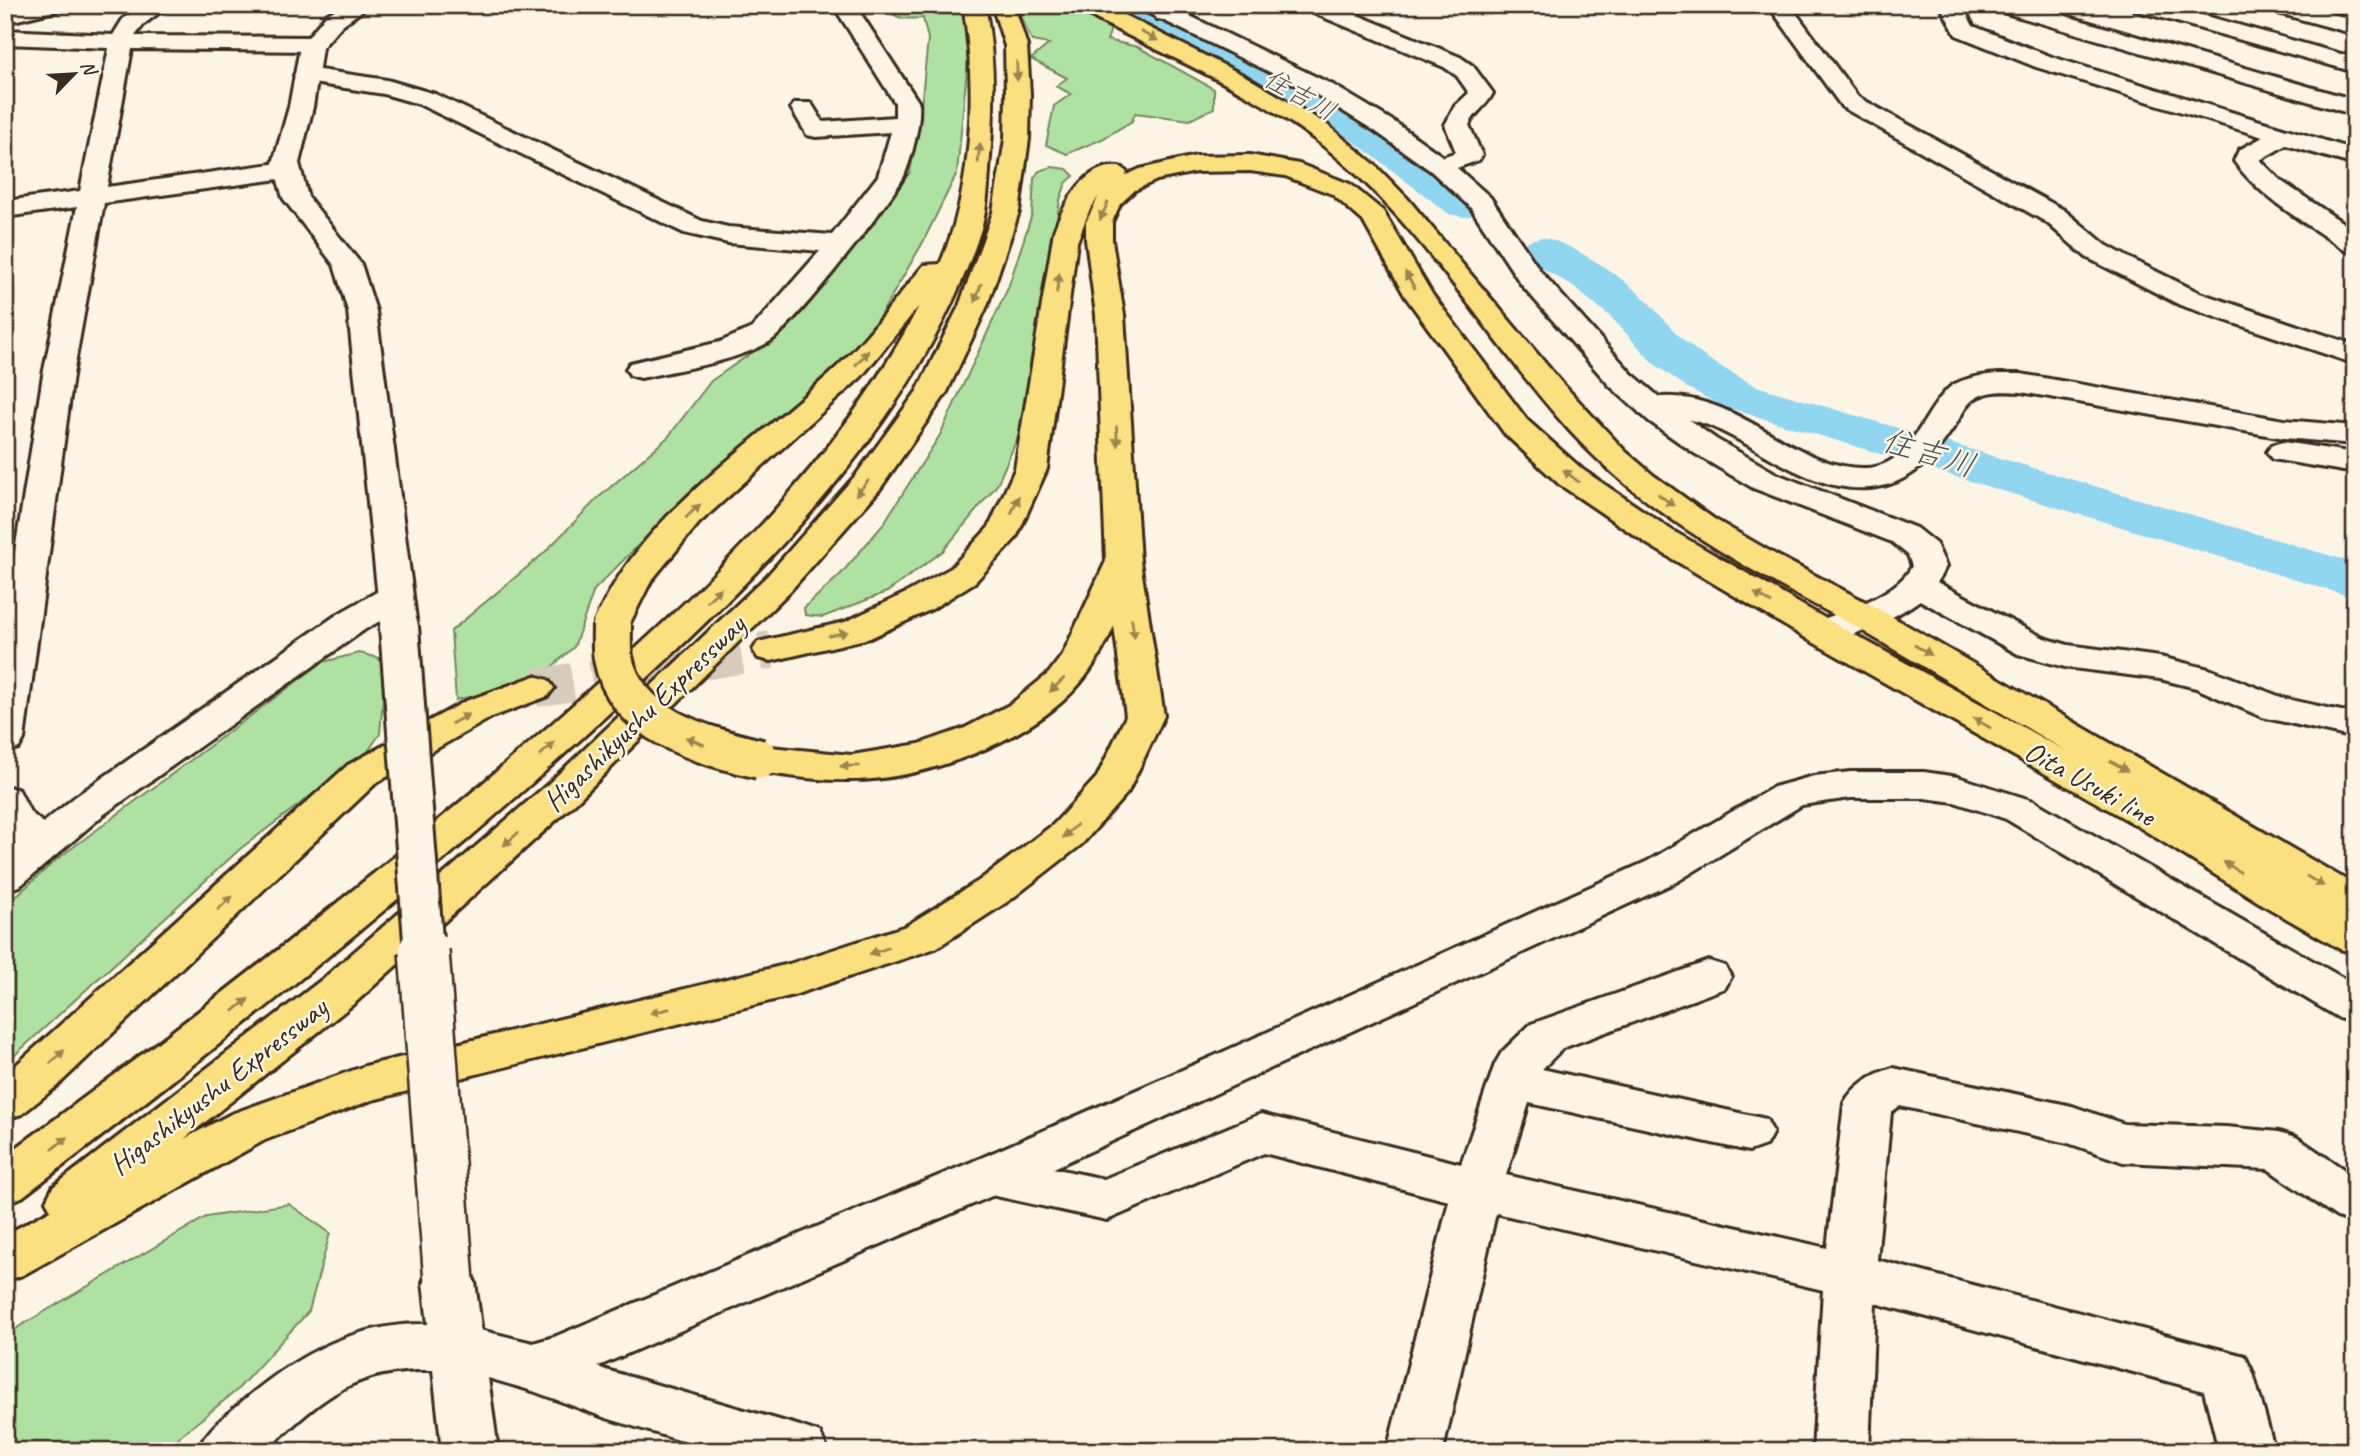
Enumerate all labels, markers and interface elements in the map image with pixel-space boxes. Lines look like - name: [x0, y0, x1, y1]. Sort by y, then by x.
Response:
- one-way arrow: [1139, 31, 1159, 42]
- north arrow: [38, 38, 108, 108]
- text: N: [75, 57, 103, 81]
- one-way arrow: [1012, 61, 1023, 83]
- water label: 住吉川: [1258, 62, 1342, 128]
- one-way arrow: [973, 142, 984, 164]
- one-way arrow: [1098, 201, 1110, 221]
- one-way arrow: [1404, 271, 1416, 290]
- one-way arrow: [1053, 272, 1064, 294]
- one-way arrow: [972, 283, 983, 304]
- one-way arrow: [854, 350, 869, 367]
- water label: 住吉川: [1877, 419, 1981, 487]
- one-way arrow: [1111, 426, 1122, 448]
- one-way arrow: [1563, 469, 1581, 484]
- one-way arrow: [855, 479, 870, 497]
- one-way arrow: [1656, 493, 1674, 508]
- one-way arrow: [1009, 495, 1021, 515]
- one-way arrow: [684, 503, 702, 519]
- one-way arrow: [706, 586, 723, 603]
- one-way arrow: [1754, 592, 1773, 604]
- street label: Higashikyushu Expressway: [535, 605, 755, 819]
- one-way arrow: [1127, 618, 1138, 640]
- one-way arrow: [827, 629, 849, 640]
- one-way arrow: [1913, 644, 1932, 657]
- one-way arrow: [1048, 676, 1065, 693]
- one-way arrow: [450, 713, 470, 725]
- one-way arrow: [1973, 717, 1992, 730]
- street label: Oita Usuki line: [2018, 732, 2164, 836]
- one-way arrow: [684, 736, 705, 747]
- one-way arrow: [538, 741, 556, 757]
- one-way arrow: [2109, 759, 2128, 772]
- one-way arrow: [839, 760, 861, 772]
- one-way arrow: [1061, 822, 1078, 839]
- one-way arrow: [502, 831, 520, 847]
- one-way arrow: [2223, 860, 2242, 873]
- one-way arrow: [2306, 874, 2325, 887]
- one-way arrow: [216, 895, 234, 911]
- one-way arrow: [868, 946, 889, 957]
- street label: Higashikyushu Expressway: [101, 988, 336, 1183]
- one-way arrow: [231, 997, 249, 1012]
- one-way arrow: [649, 1006, 671, 1017]
- one-way arrow: [48, 1049, 66, 1065]
- one-way arrow: [51, 1136, 69, 1150]

